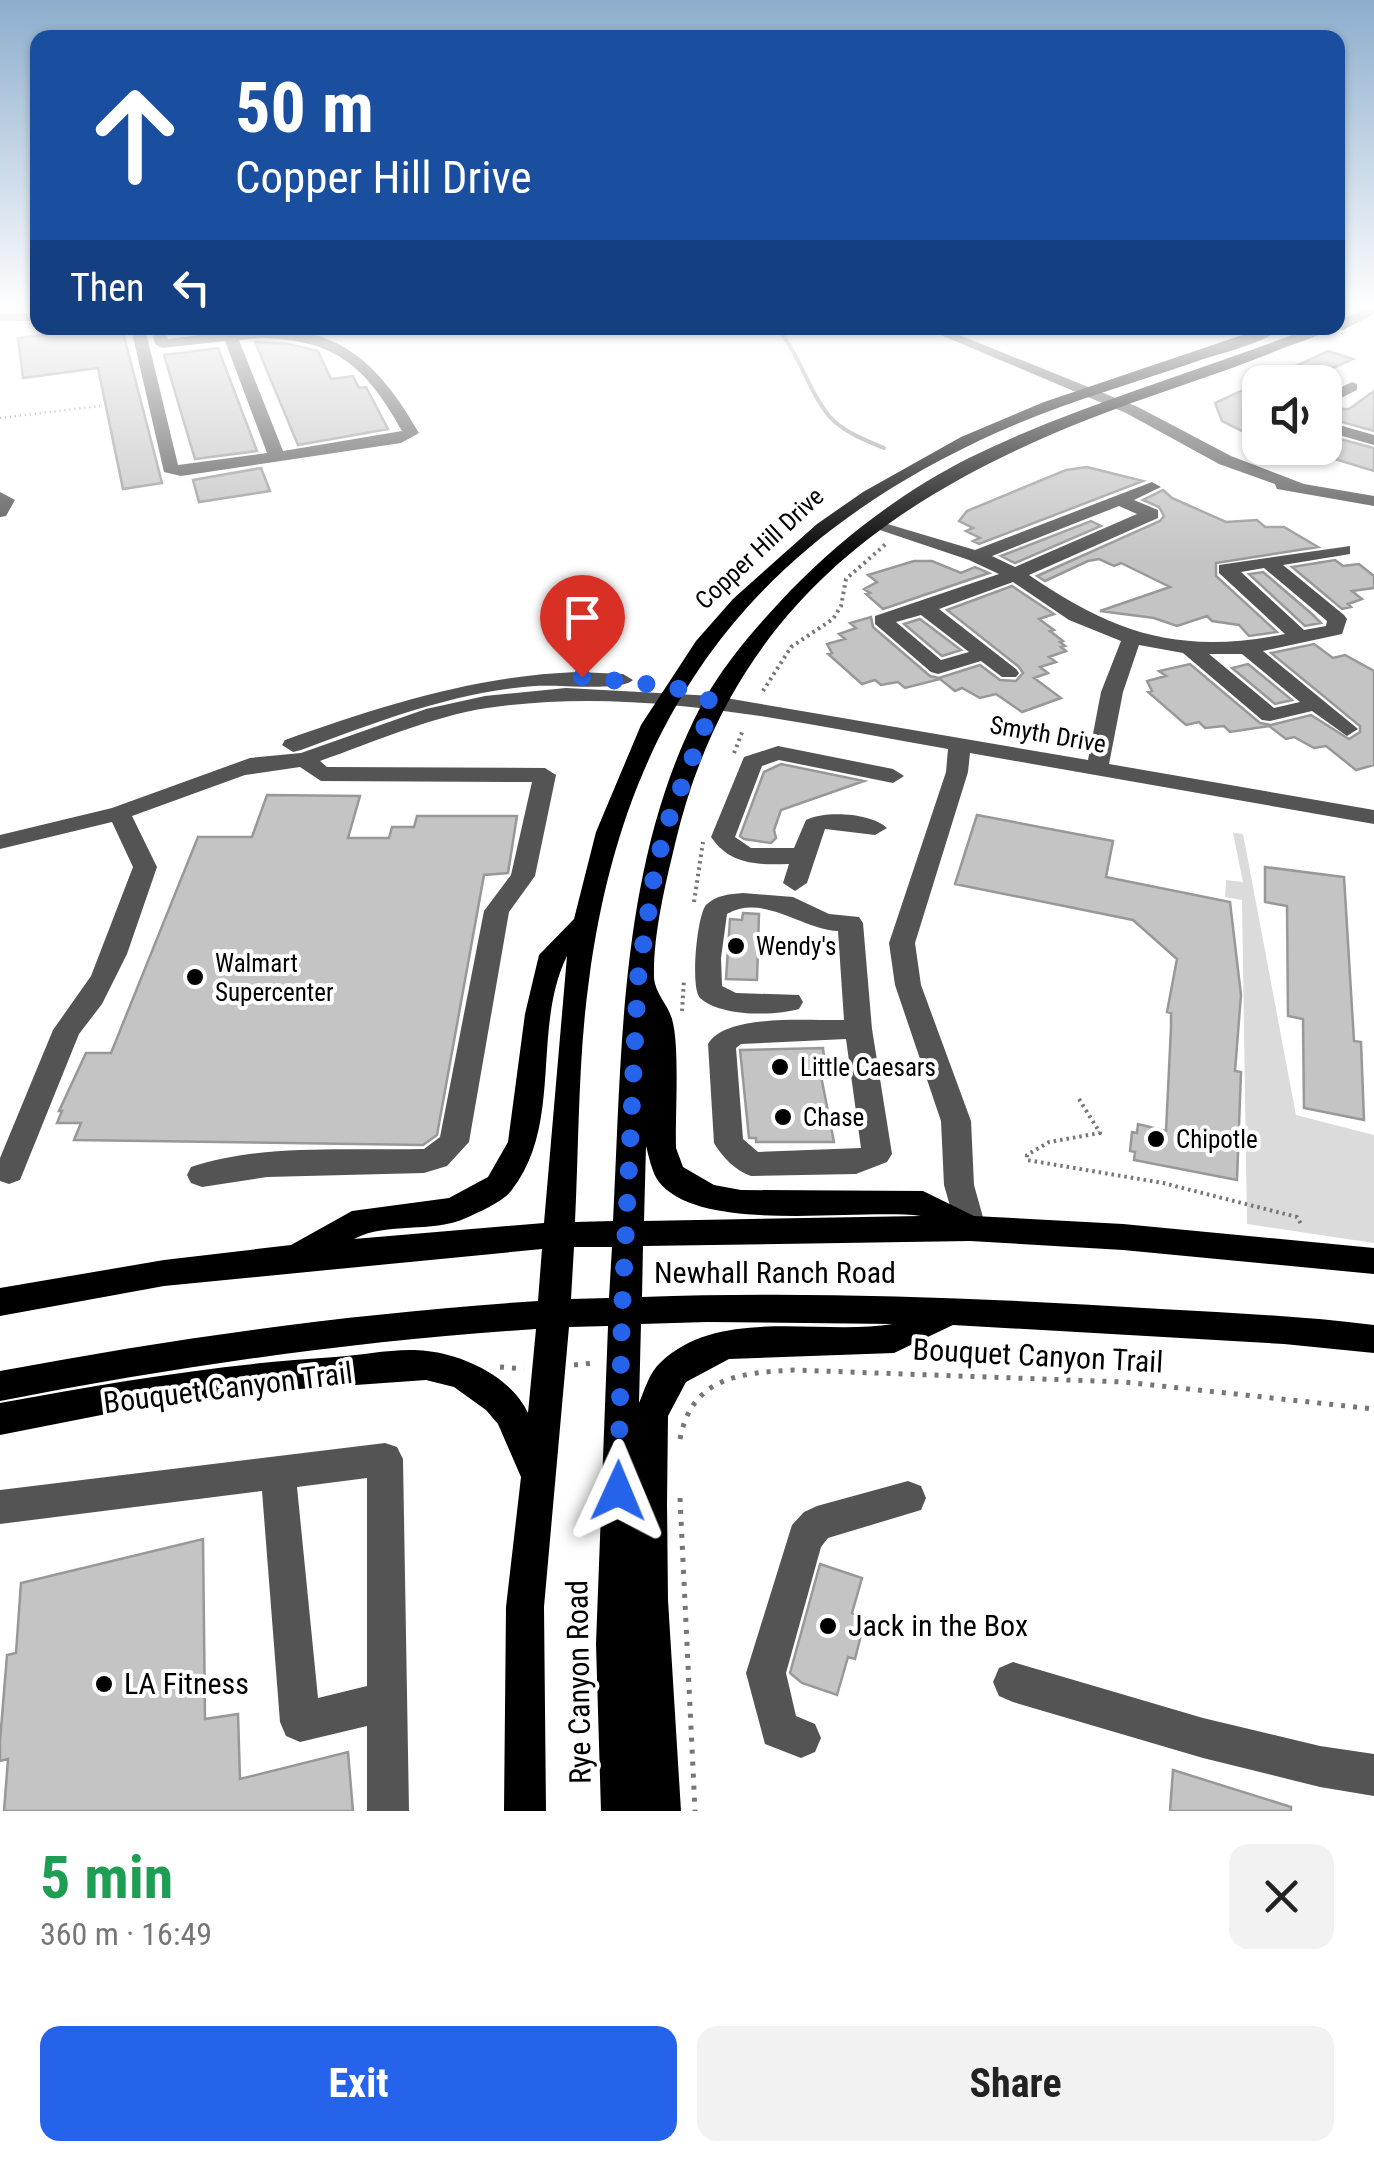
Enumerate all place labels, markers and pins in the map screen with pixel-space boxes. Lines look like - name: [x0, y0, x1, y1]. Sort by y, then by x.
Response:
- pin: [540, 575, 625, 678]
- place label: Wendy's: [756, 932, 836, 961]
- marker: Wendy's: [725, 935, 747, 957]
- place label: Walmart Supercenter: [215, 949, 334, 1007]
- marker: Walmart Supercenter: [184, 966, 206, 988]
- place label: Little Caesars: [800, 1053, 936, 1082]
- marker: Little Caesars: [769, 1056, 791, 1078]
- place label: Chase: [803, 1103, 864, 1132]
- marker: Chase: [772, 1106, 794, 1128]
- place label: Chipotle: [1176, 1125, 1258, 1154]
- marker: Chipotle: [1145, 1128, 1167, 1150]
- place label: Jack in the Box: [848, 1608, 1028, 1643]
- marker: Jack in the Box: [817, 1615, 839, 1637]
- place label: LA Fitness: [124, 1666, 249, 1701]
- marker: LA Fitness: [93, 1673, 115, 1695]

